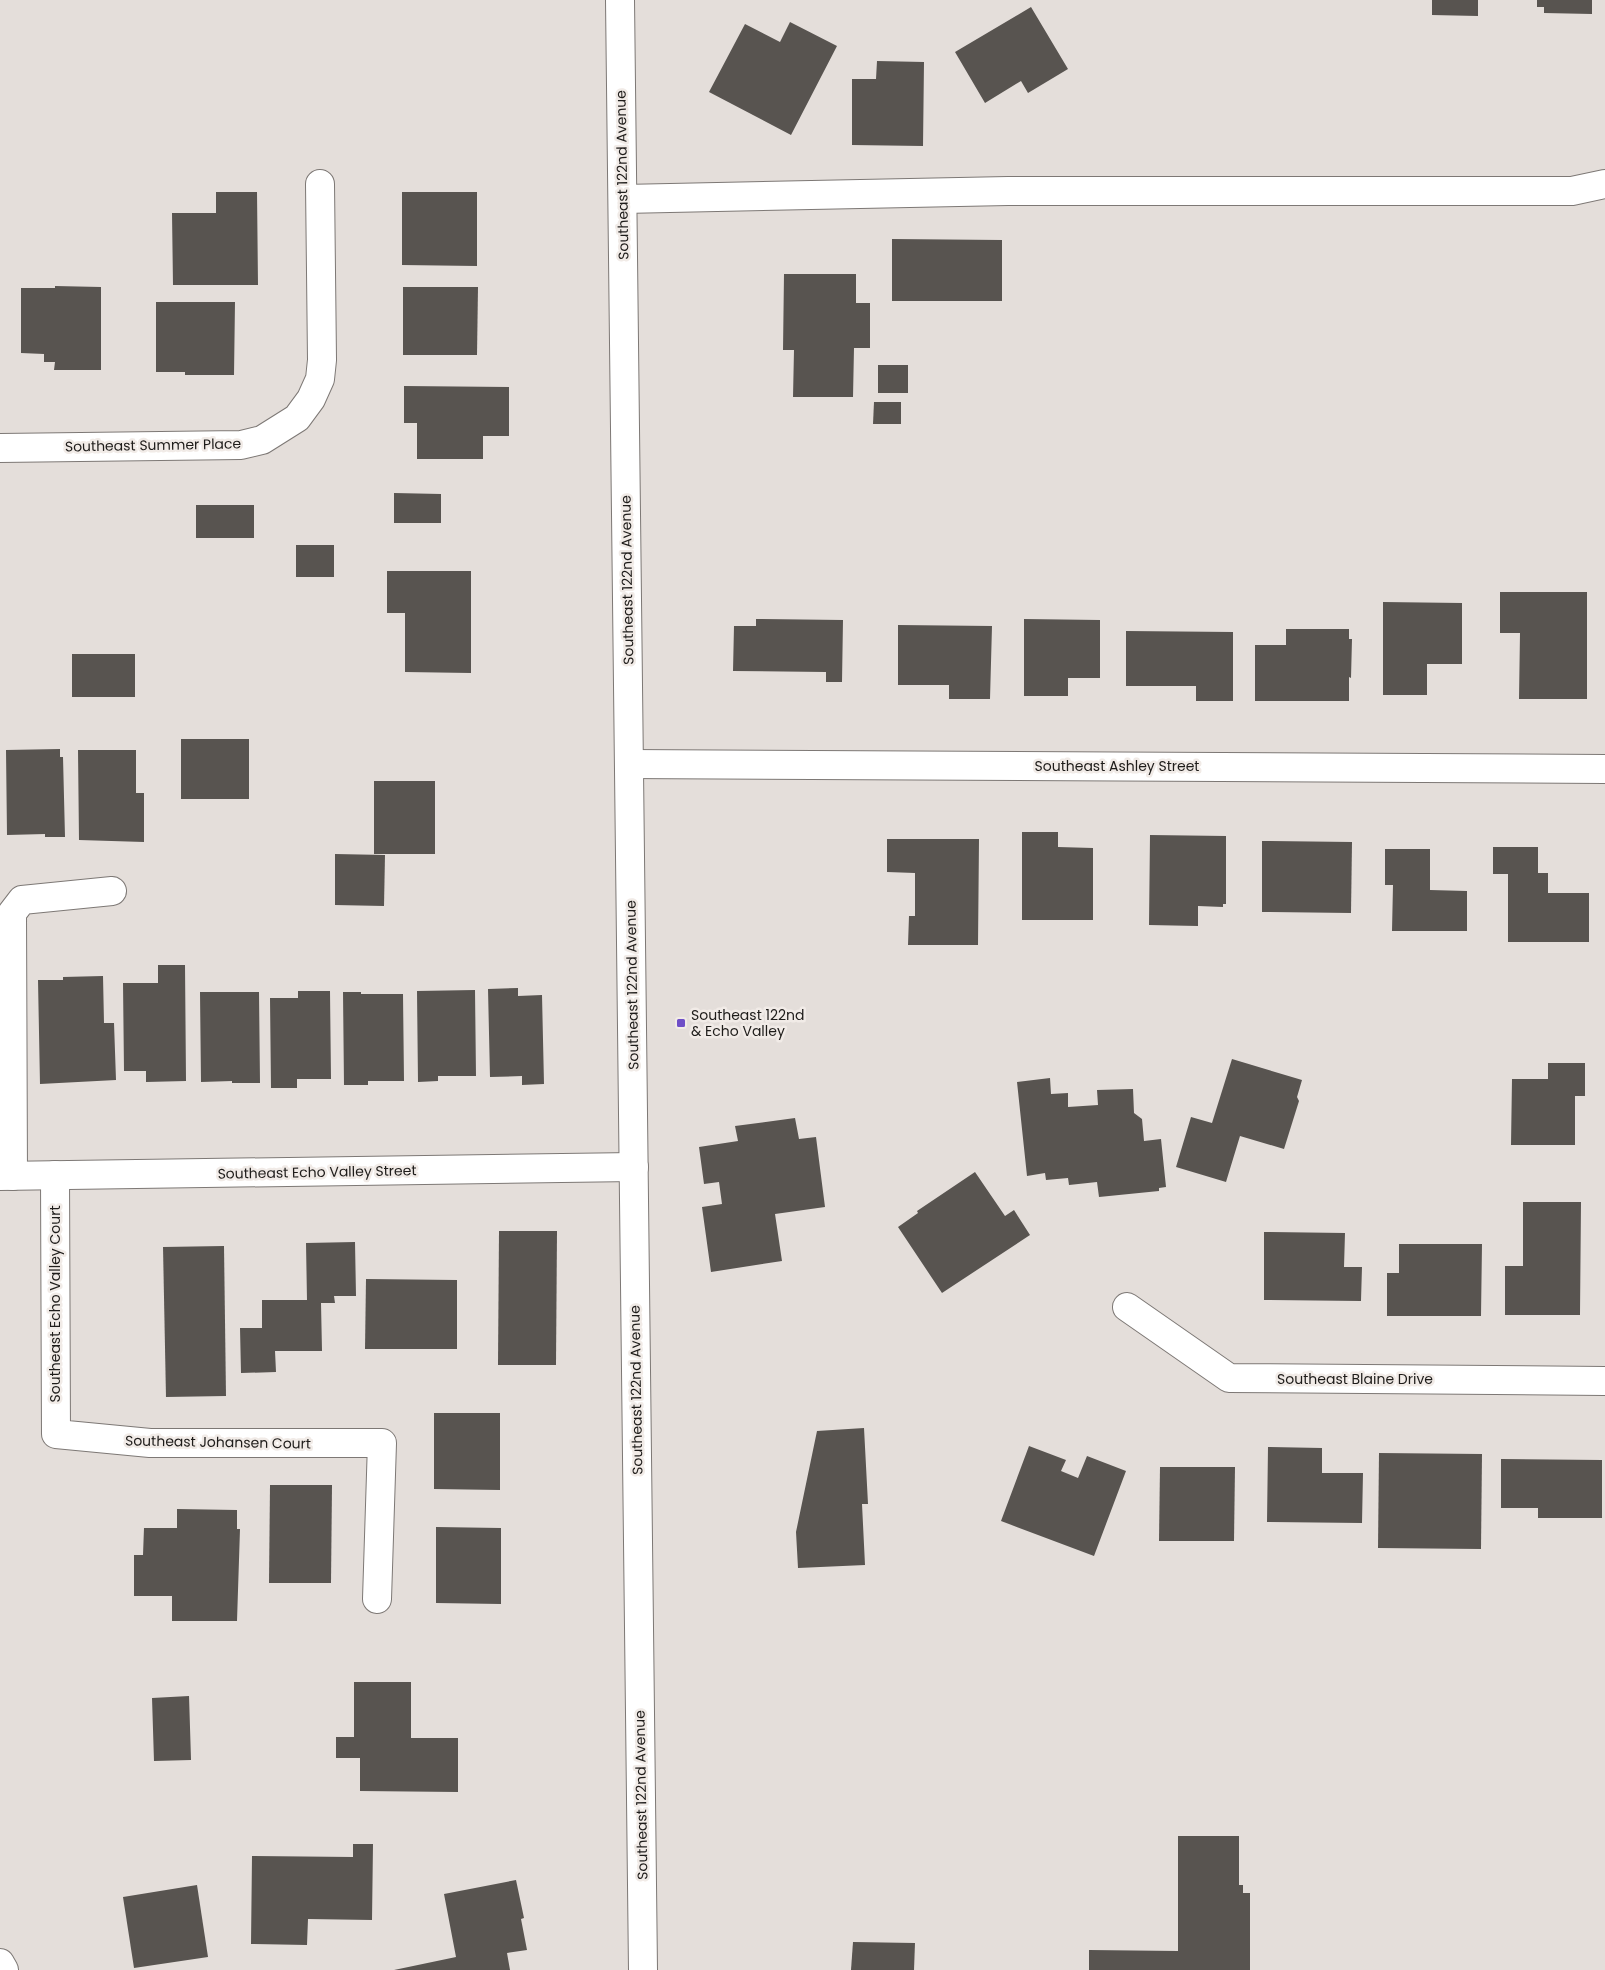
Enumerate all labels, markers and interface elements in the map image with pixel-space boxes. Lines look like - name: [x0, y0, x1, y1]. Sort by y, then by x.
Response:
- street label: Southeast 122nd Avenue: [611, 90, 633, 260]
- street label: Southeast Summer Place: [65, 433, 242, 457]
- street label: Southeast 122nd Avenue: [616, 495, 638, 665]
- street label: Southeast Ashley Street: [1035, 756, 1199, 776]
- street label: Southeast 122nd Avenue: [621, 900, 643, 1070]
- place label: Southeast 122nd & Echo Valley: [691, 1005, 804, 1041]
- marker: Southeast 122nd & Echo Valley: [675, 1017, 687, 1029]
- street label: Southeast Echo Valley Street: [217, 1160, 417, 1184]
- street label: Southeast Echo Valley Court: [45, 1206, 65, 1402]
- street label: Southeast 122nd Avenue: [625, 1305, 647, 1475]
- street label: Southeast Blaine Drive: [1277, 1369, 1433, 1389]
- street label: Southeast Johansen Court: [125, 1430, 311, 1454]
- street label: Southeast 122nd Avenue: [630, 1710, 652, 1880]

